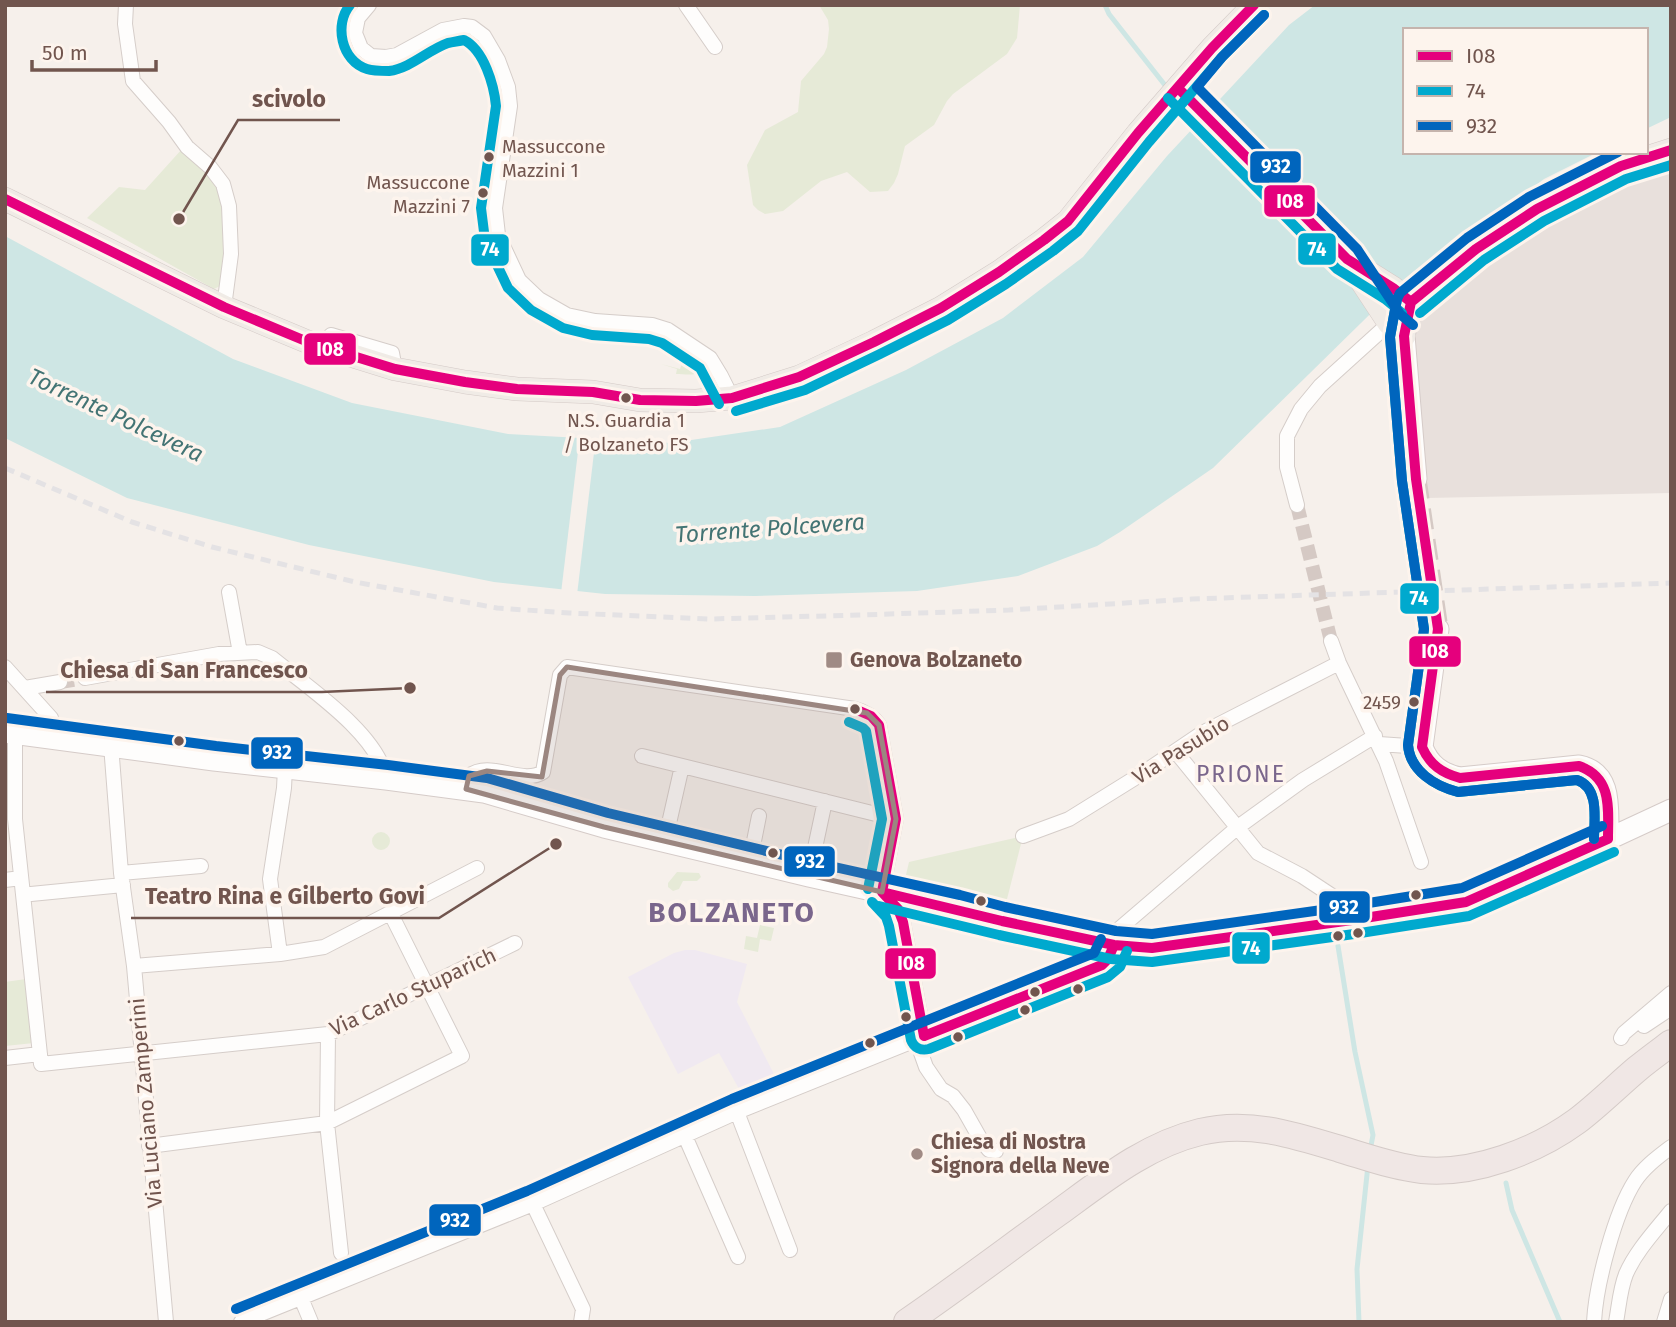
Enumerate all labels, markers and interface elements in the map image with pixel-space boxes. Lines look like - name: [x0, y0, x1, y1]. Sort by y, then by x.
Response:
- scale bar: [32, 28, 156, 72]
- legend: [1403, 28, 1648, 154]
- text: 50 m: [42, 40, 88, 66]
- text: I08: [1466, 43, 1495, 69]
- callout: scivolo: [238, 76, 340, 120]
- text: 74: [1466, 78, 1486, 104]
- text: scivolo: [252, 85, 326, 113]
- text: 932: [1466, 113, 1497, 139]
- place label: Massuccone Mazzini 1: [502, 135, 606, 182]
- marker: Massuccone Mazzini 1: [482, 150, 496, 164]
- line badge: 932: [1249, 150, 1302, 184]
- text: 932: [1261, 155, 1291, 178]
- place label: Massuccone Mazzini 7: [366, 171, 470, 218]
- line badge: I08: [1263, 184, 1316, 218]
- marker: Massuccone Mazzini 7: [476, 186, 490, 200]
- text: I08: [1276, 190, 1304, 213]
- line badge: 74: [1297, 232, 1337, 266]
- line badge: 74: [470, 233, 510, 267]
- text: 74: [481, 238, 500, 261]
- text: 74: [1308, 238, 1327, 261]
- line badge: I08: [303, 332, 357, 366]
- text: I08: [316, 338, 344, 361]
- water label: Torrente Polcevera: [24, 362, 208, 468]
- marker: N.S. Guardia 1 / Bolzaneto FS: [619, 391, 633, 405]
- place label: N.S. Guardia 1 / Bolzaneto FS: [563, 409, 689, 456]
- water label: Torrente Polcevera: [674, 507, 866, 549]
- line badge: 74: [1399, 582, 1440, 615]
- text: 74: [1410, 587, 1429, 610]
- line badge: I08: [1408, 635, 1462, 668]
- text: I08: [1421, 640, 1449, 663]
- place label: Genova Bolzaneto: [850, 647, 1022, 673]
- callout: Chiesa di San Francesco: [46, 648, 322, 692]
- marker: Genova Bolzaneto: [824, 650, 844, 670]
- text: Chiesa di San Francesco: [60, 656, 308, 684]
- place label: 2459: [1363, 691, 1401, 714]
- marker: 2459: [1407, 695, 1421, 709]
- unlabelled marker: [848, 702, 862, 716]
- street label: Via Pasubio: [1128, 710, 1234, 790]
- unlabelled marker: [172, 734, 186, 748]
- line badge: 932: [250, 736, 304, 770]
- text: 932: [262, 741, 292, 764]
- district label: PRIONE: [1196, 760, 1286, 788]
- line badge: 932: [783, 845, 836, 878]
- unlabelled marker: [766, 846, 780, 860]
- text: 932: [795, 850, 825, 873]
- callout: Teatro Rina e Gilberto Govi: [131, 874, 439, 918]
- text: Teatro Rina e Gilberto Govi: [145, 882, 425, 910]
- unlabelled marker: [1409, 888, 1423, 902]
- line badge: 932: [1318, 890, 1371, 924]
- unlabelled marker: [974, 894, 988, 908]
- district label: BOLZANETO: [648, 896, 816, 929]
- text: 932: [1329, 896, 1359, 919]
- unlabelled marker: [1351, 926, 1365, 940]
- unlabelled marker: [1331, 929, 1345, 943]
- line badge: 74: [1231, 931, 1271, 965]
- text: 74: [1242, 937, 1261, 960]
- street label: Via Carlo Stuparich: [326, 942, 500, 1042]
- line badge: I08: [884, 947, 937, 980]
- text: I08: [897, 952, 925, 975]
- unlabelled marker: [1071, 982, 1085, 996]
- unlabelled marker: [1028, 985, 1042, 999]
- street label: Via Luciano Zamperini: [124, 997, 168, 1209]
- unlabelled marker: [1018, 1003, 1032, 1017]
- unlabelled marker: [899, 1010, 913, 1024]
- unlabelled marker: [951, 1030, 965, 1044]
- unlabelled marker: [863, 1036, 877, 1050]
- place label: Chiesa di Nostra Signora della Neve: [931, 1129, 1110, 1179]
- marker: Chiesa di Nostra Signora della Neve: [909, 1146, 925, 1162]
- line badge: 932: [428, 1203, 482, 1237]
- text: 932: [440, 1209, 470, 1232]

